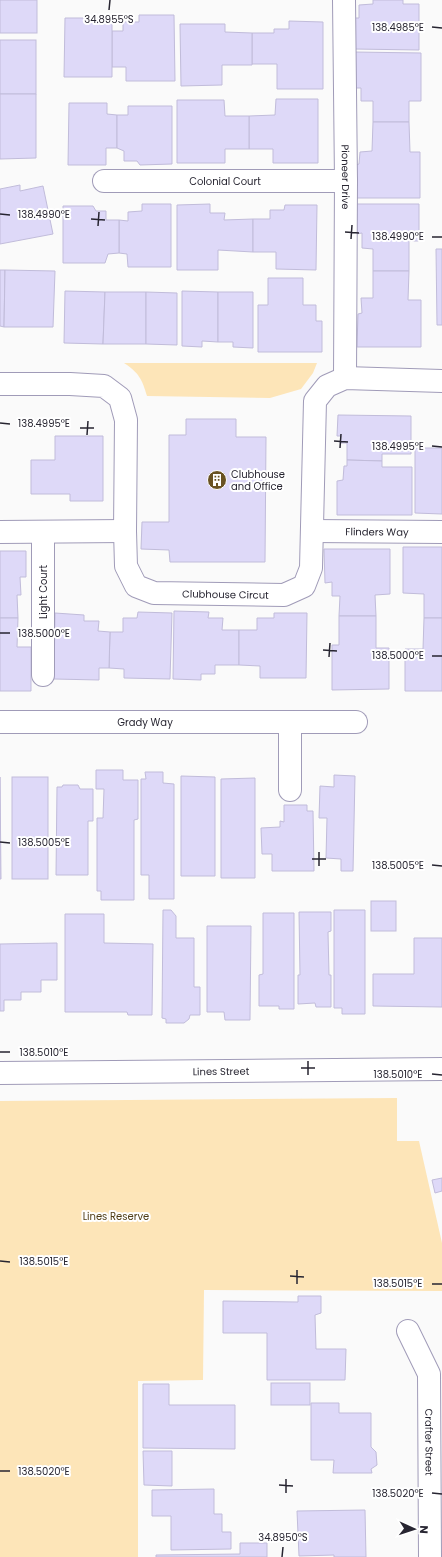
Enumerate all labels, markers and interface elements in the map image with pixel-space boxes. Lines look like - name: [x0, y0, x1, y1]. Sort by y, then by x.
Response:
- text: 34.8955°S: [84, 12, 134, 27]
- text: 138.4985°E: [372, 20, 424, 35]
- street label: Pioneer Drive: [338, 144, 353, 210]
- street label: Colonial Court: [189, 174, 261, 189]
- text: 138.4990°E: [18, 207, 70, 222]
- text: 138.4990°E: [372, 229, 424, 244]
- text: 138.4995°E: [18, 416, 70, 431]
- text: 138.4995°E: [372, 439, 424, 454]
- place label: Clubhouse and Office: [231, 467, 285, 494]
- building icon: Clubhouse and Office: [206, 469, 228, 491]
- street label: Flinders Way: [345, 524, 409, 540]
- street label: Light Court: [36, 565, 51, 619]
- street label: Clubhouse Circut: [182, 586, 269, 603]
- text: 138.5000°E: [18, 626, 70, 641]
- text: 138.5000°E: [372, 648, 424, 663]
- street label: Grady Way: [117, 715, 173, 730]
- text: 138.5005°E: [18, 835, 70, 850]
- text: 138.5005°E: [372, 858, 424, 873]
- text: 138.5010°E: [20, 1045, 68, 1060]
- street label: Lines Street: [193, 1064, 250, 1079]
- text: 138.5010°E: [374, 1067, 422, 1082]
- park label: Lines Reserve: [83, 1209, 149, 1224]
- text: 138.5015°E: [20, 1254, 68, 1269]
- text: 138.5015°E: [374, 1276, 422, 1291]
- street label: Crafter Street: [421, 1409, 437, 1476]
- text: 138.5020°E: [18, 1464, 70, 1479]
- text: 138.5020°E: [372, 1486, 424, 1501]
- north arrow: [394, 1509, 434, 1549]
- text: N: [416, 1525, 432, 1534]
- text: 34.8950°S: [258, 1530, 308, 1545]

